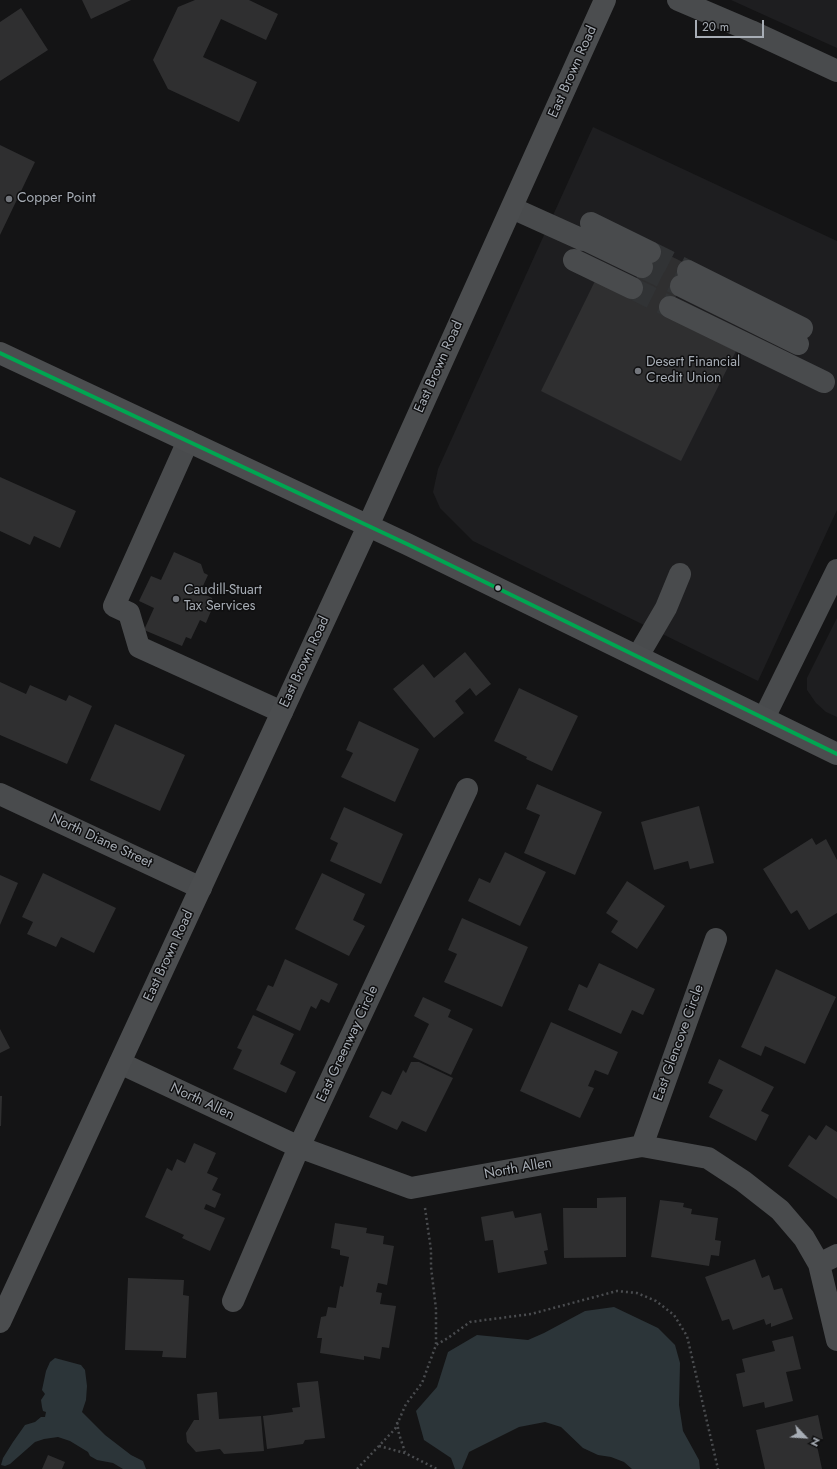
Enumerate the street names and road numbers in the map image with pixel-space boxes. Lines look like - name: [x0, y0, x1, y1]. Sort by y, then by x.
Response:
- street label: East Brown Road: [545, 23, 601, 121]
- street label: East Brown Road: [411, 318, 467, 416]
- street label: East Brown Road: [277, 614, 333, 710]
- street label: North Diane Street: [47, 810, 155, 872]
- street label: East Brown Road: [141, 908, 197, 1004]
- street label: East Glencove Circle: [650, 982, 708, 1104]
- street label: East Greenway Circle: [314, 983, 382, 1105]
- street label: North Allen: [167, 1080, 237, 1124]
- street label: North Allen: [483, 1155, 553, 1183]

